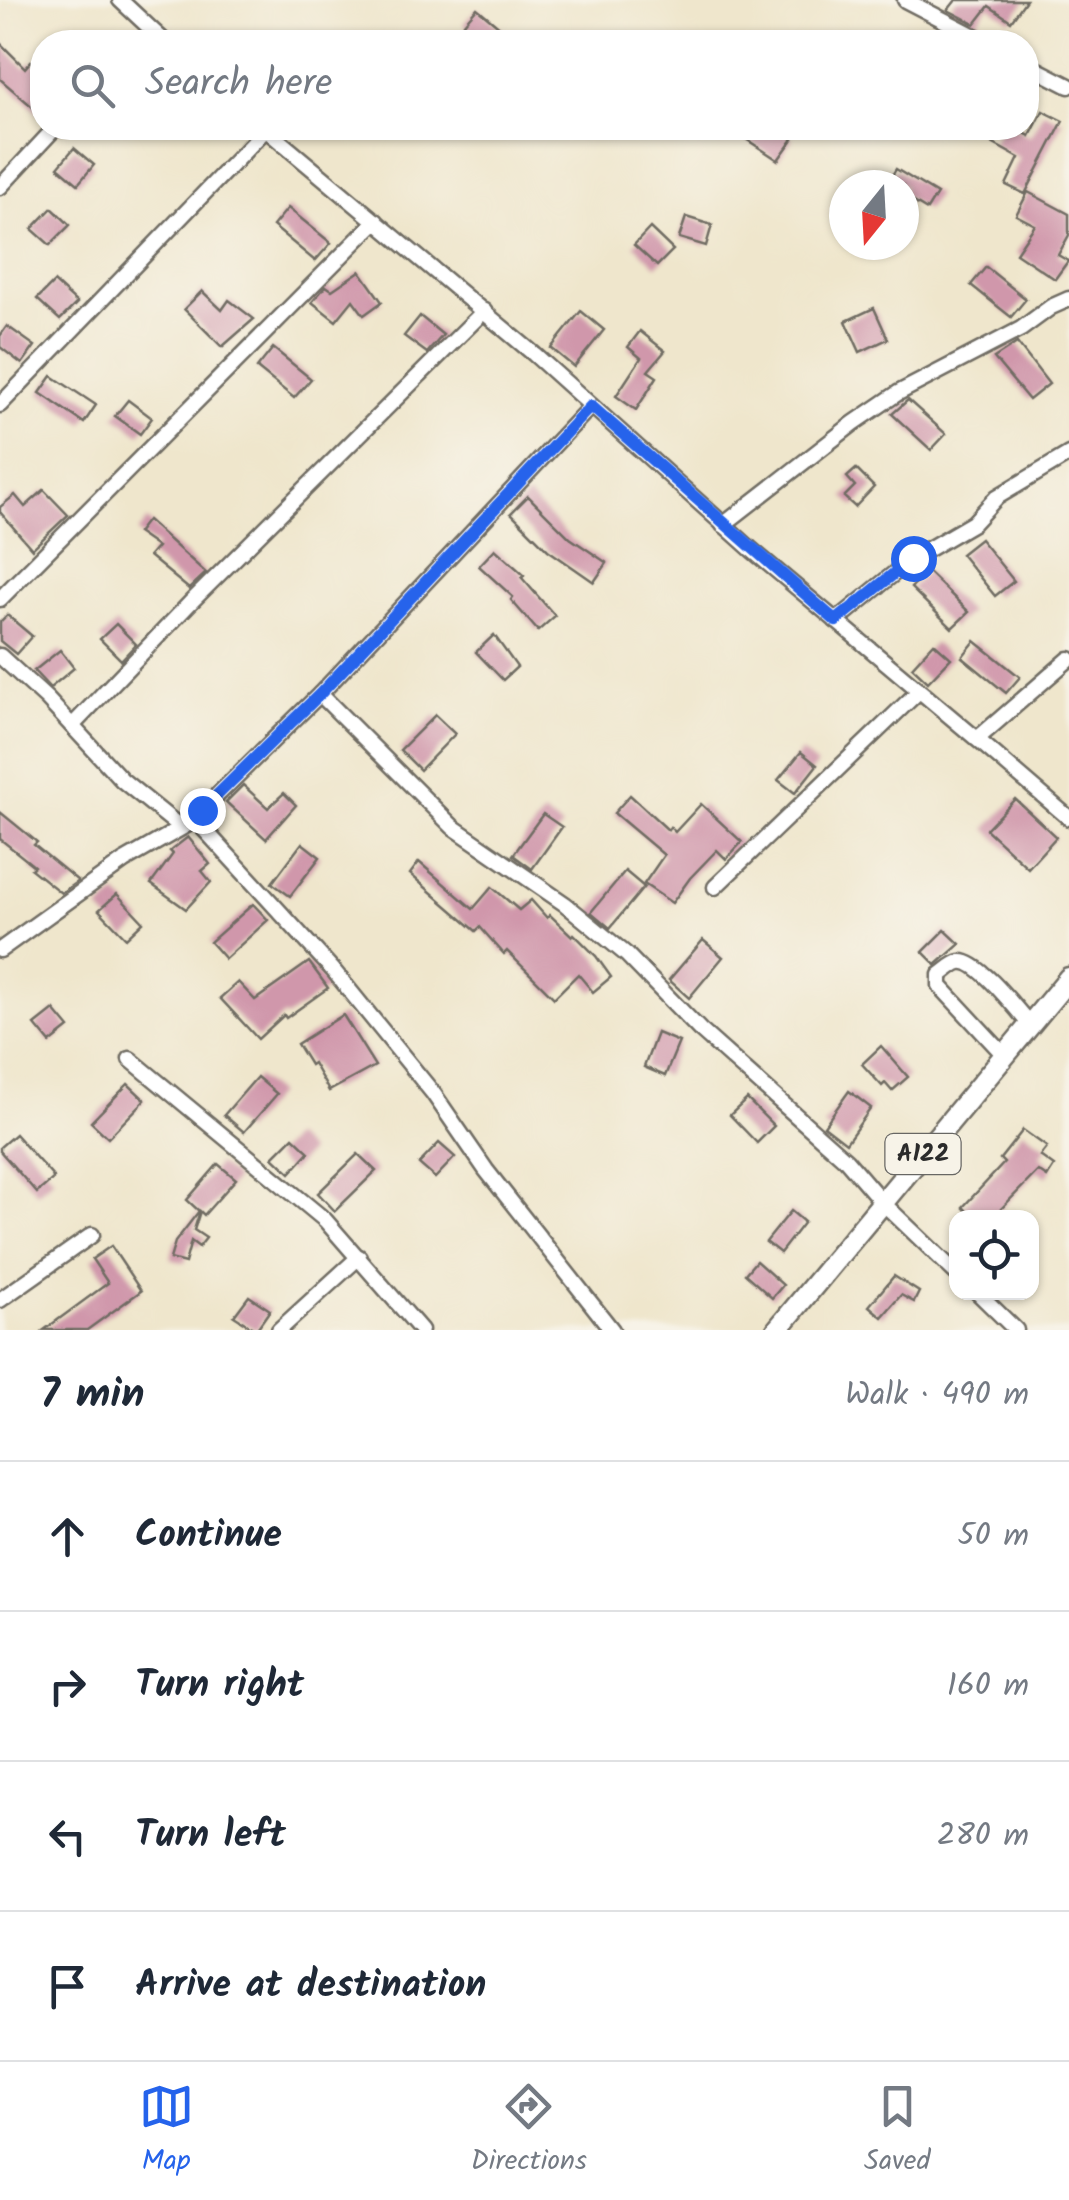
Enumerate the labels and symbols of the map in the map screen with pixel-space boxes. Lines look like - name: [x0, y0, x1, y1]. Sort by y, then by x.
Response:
- north arrow: [829, 170, 919, 260]
- route start: [891, 536, 937, 582]
- route end: [180, 788, 226, 834]
- road number: A122: [886, 1134, 960, 1174]

